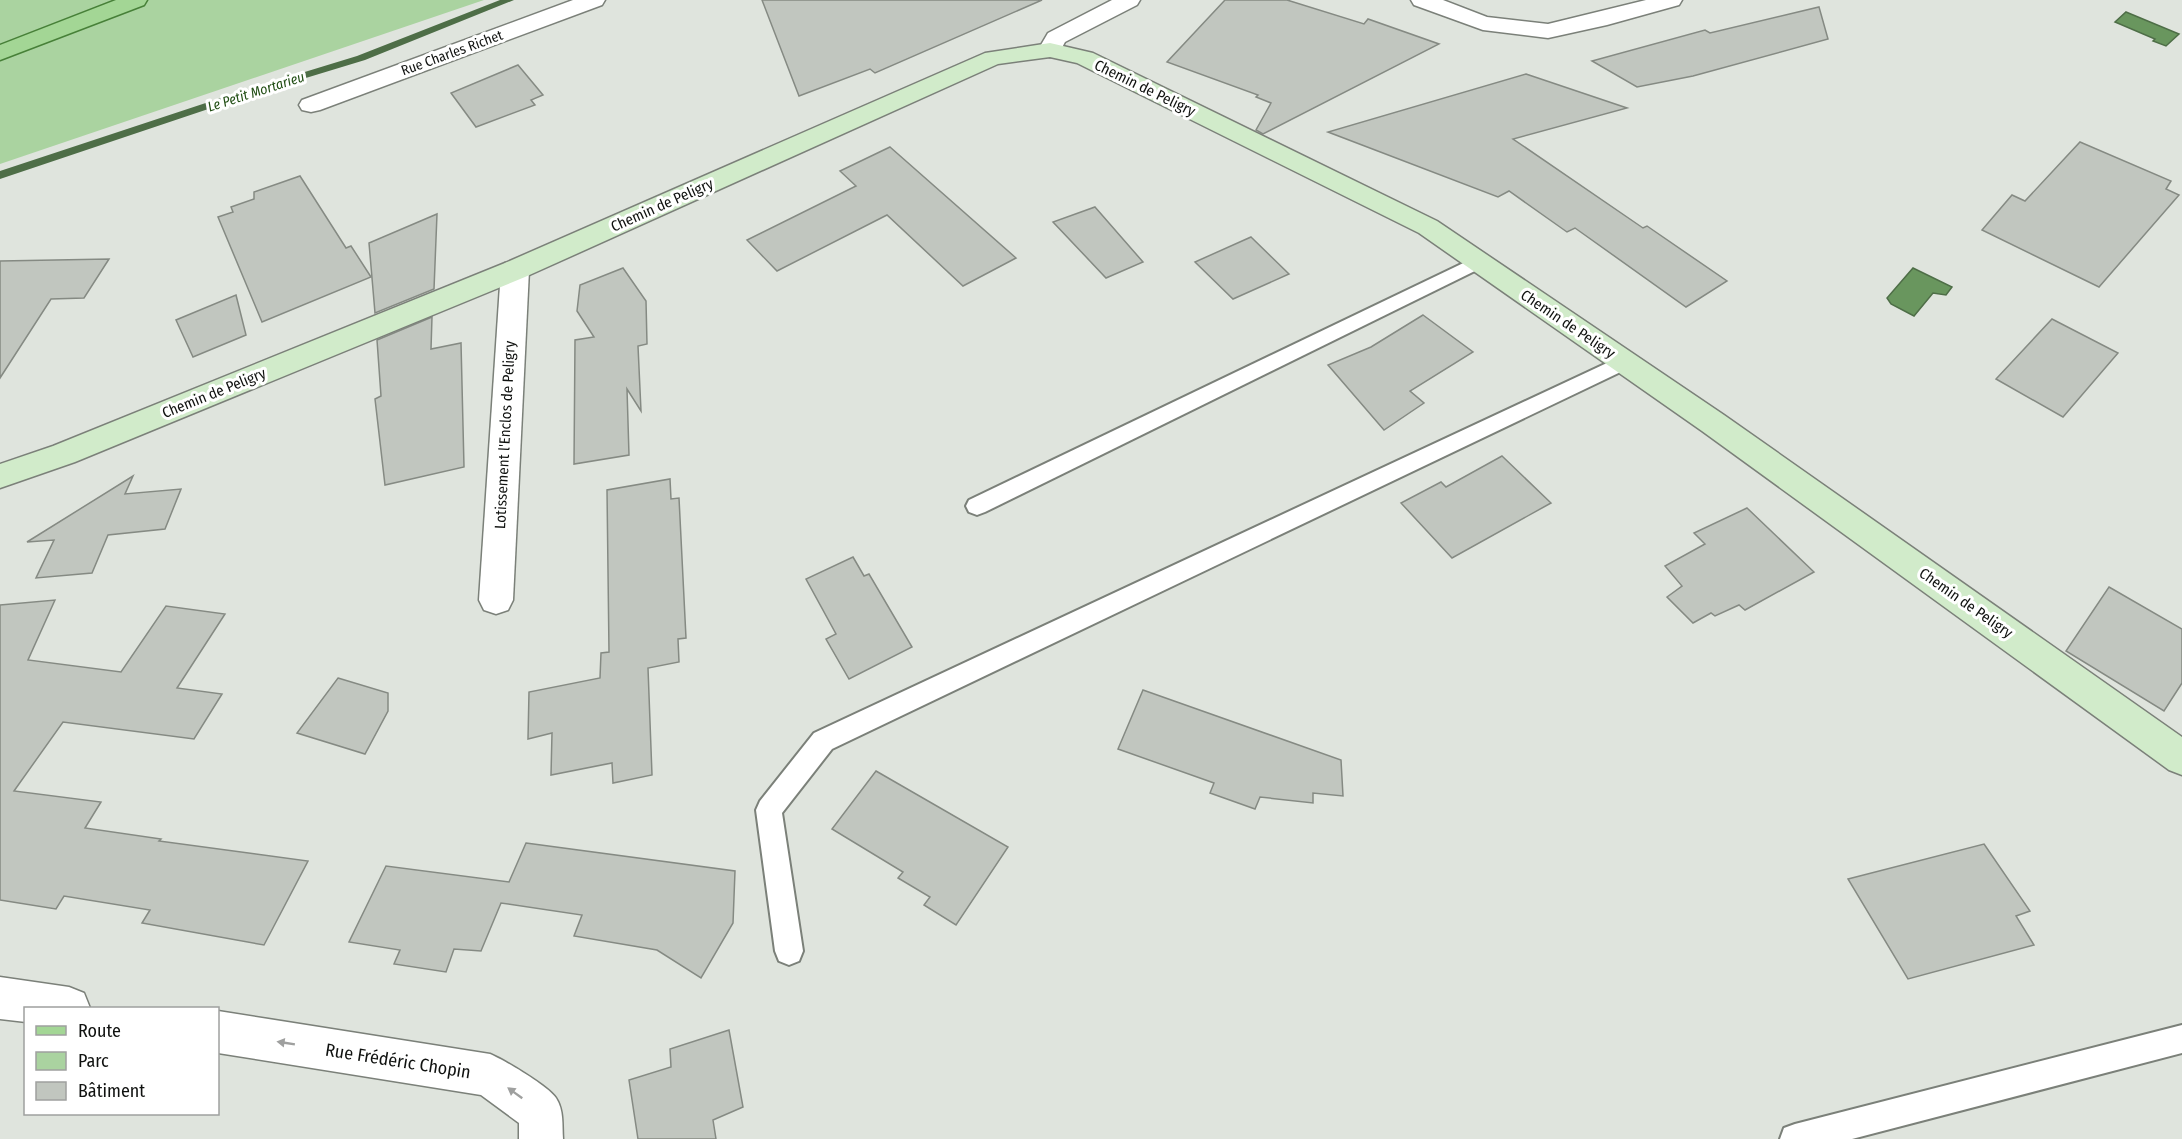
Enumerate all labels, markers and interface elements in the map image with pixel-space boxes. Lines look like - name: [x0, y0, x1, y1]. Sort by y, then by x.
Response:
- street label: Rue Charles Richet: [399, 27, 506, 79]
- street label: Chemin de Peligry: [1092, 56, 1199, 120]
- water label: Le Petit Mortarieu: [205, 68, 307, 116]
- street label: Chemin de Peligry: [608, 174, 716, 236]
- street label: Chemin de Peligry: [1517, 286, 1619, 362]
- street label: Lotissement l'Enclos de Peligry: [491, 340, 519, 530]
- street label: Chemin de Peligry: [160, 364, 269, 422]
- street label: Chemin de Peligry: [1916, 564, 2016, 642]
- legend: [24, 1007, 219, 1115]
- text: Route: [78, 1020, 121, 1042]
- one-way arrow: [276, 1038, 295, 1047]
- street label: Rue Frédéric Chopin: [324, 1039, 472, 1083]
- text: Parc: [78, 1050, 109, 1072]
- text: Bâtiment: [78, 1080, 145, 1102]
- one-way arrow: [507, 1087, 523, 1099]

